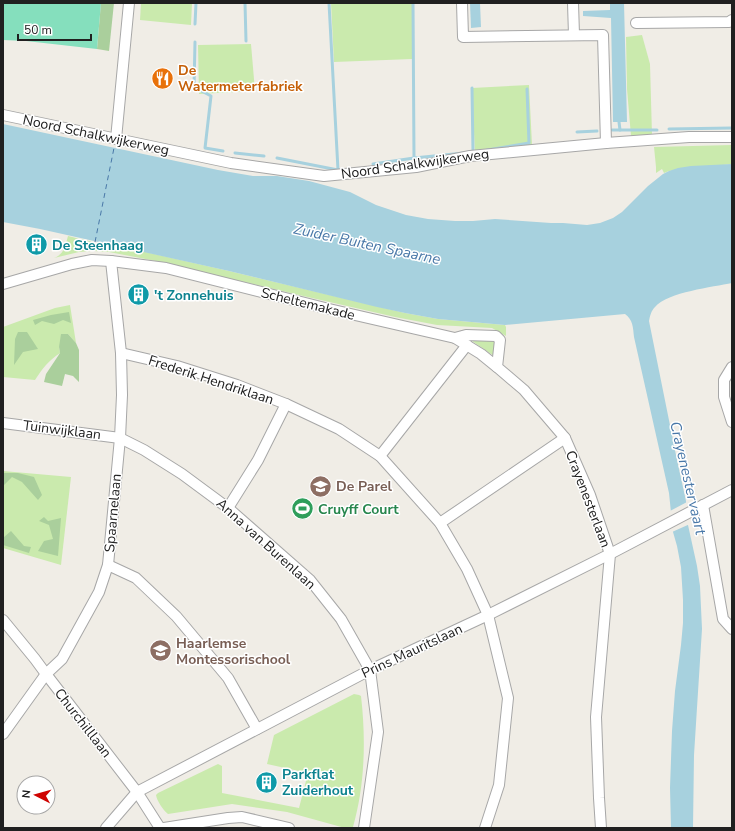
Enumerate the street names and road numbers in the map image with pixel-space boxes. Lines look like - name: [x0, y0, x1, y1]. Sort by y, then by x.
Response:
- street label: Noord Schalkwijkerweg: [21, 110, 171, 160]
- street label: Noord Schalkwijkerweg: [340, 144, 490, 184]
- street label: Scheltemakade: [259, 283, 357, 325]
- street label: Frederik Hendriklaan: [146, 351, 276, 409]
- street label: Tuinwijklaan: [22, 416, 102, 444]
- street label: Crayenesterlaan: [561, 448, 615, 550]
- street label: Spaarnelaan: [100, 473, 126, 553]
- street label: Anna van Burenlaan: [212, 494, 320, 594]
- street label: Prins Mauritslaan: [358, 619, 466, 683]
- street label: Churchilllaan: [50, 684, 116, 762]

